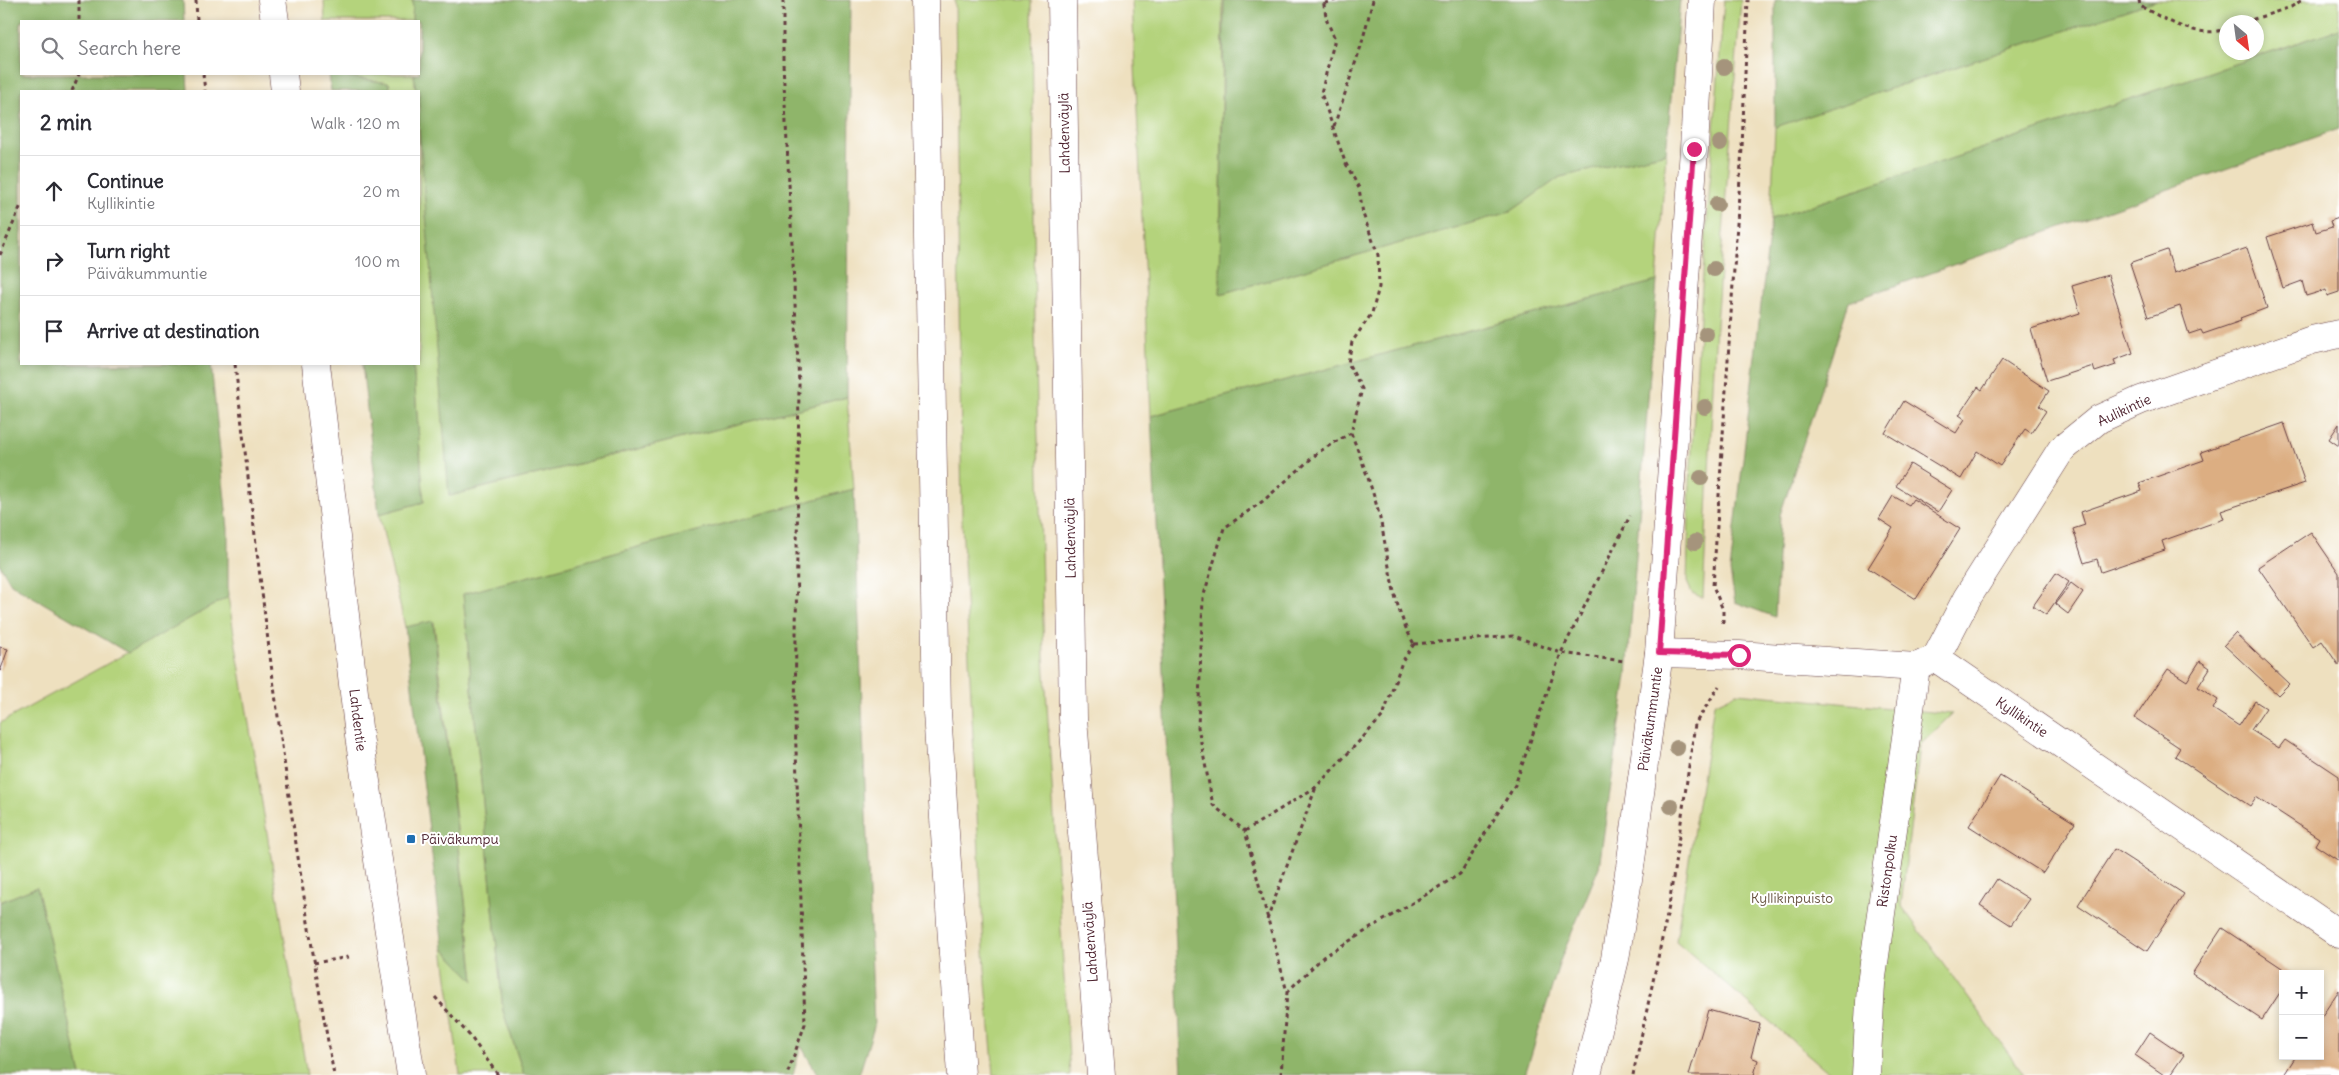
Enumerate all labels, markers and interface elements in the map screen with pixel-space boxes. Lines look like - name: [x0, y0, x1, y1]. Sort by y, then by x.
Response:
- north arrow: [2219, 15, 2264, 60]
- search box: [20, 20, 420, 75]
- icon: search: [38, 34, 66, 62]
- text: Search here: [78, 36, 181, 60]
- street label: Lahdenväylä: [1054, 92, 1074, 174]
- text: 2 min: [40, 109, 92, 136]
- text: Walk · 120 m: [310, 113, 400, 133]
- route end: [1683, 138, 1706, 161]
- text: Continue: [87, 169, 164, 193]
- icon: ahead: [40, 177, 68, 205]
- text: 20 m: [363, 181, 400, 201]
- text: Kyllikintie: [87, 193, 155, 213]
- text: Turn right: [87, 239, 170, 263]
- icon: right: [40, 247, 68, 275]
- text: 100 m: [355, 251, 400, 271]
- text: Päiväkummuntie: [87, 263, 207, 283]
- icon: arrive: [40, 317, 68, 345]
- text: Arrive at destination: [87, 319, 260, 343]
- street label: Aulikintie: [2094, 390, 2154, 430]
- street label: Lahdenväylä: [1060, 497, 1080, 579]
- route start: [1728, 644, 1751, 667]
- street label: Päiväkummuntie: [1634, 666, 1666, 772]
- street label: Lahdentie: [345, 688, 371, 752]
- street label: Kyllikintie: [1992, 693, 2052, 741]
- place label: Päiväkumpu: [421, 830, 499, 848]
- marker: Päiväkumpu: [405, 833, 417, 845]
- street label: Ristonpolku: [1873, 833, 1901, 909]
- park label: Kyllikinpuisto: [1751, 889, 1833, 907]
- street label: Lahdenväylä: [1078, 901, 1102, 983]
- map controls: [2279, 970, 2324, 1060]
- button: +: [2279, 970, 2324, 1015]
- button: −: [2279, 1015, 2324, 1060]

